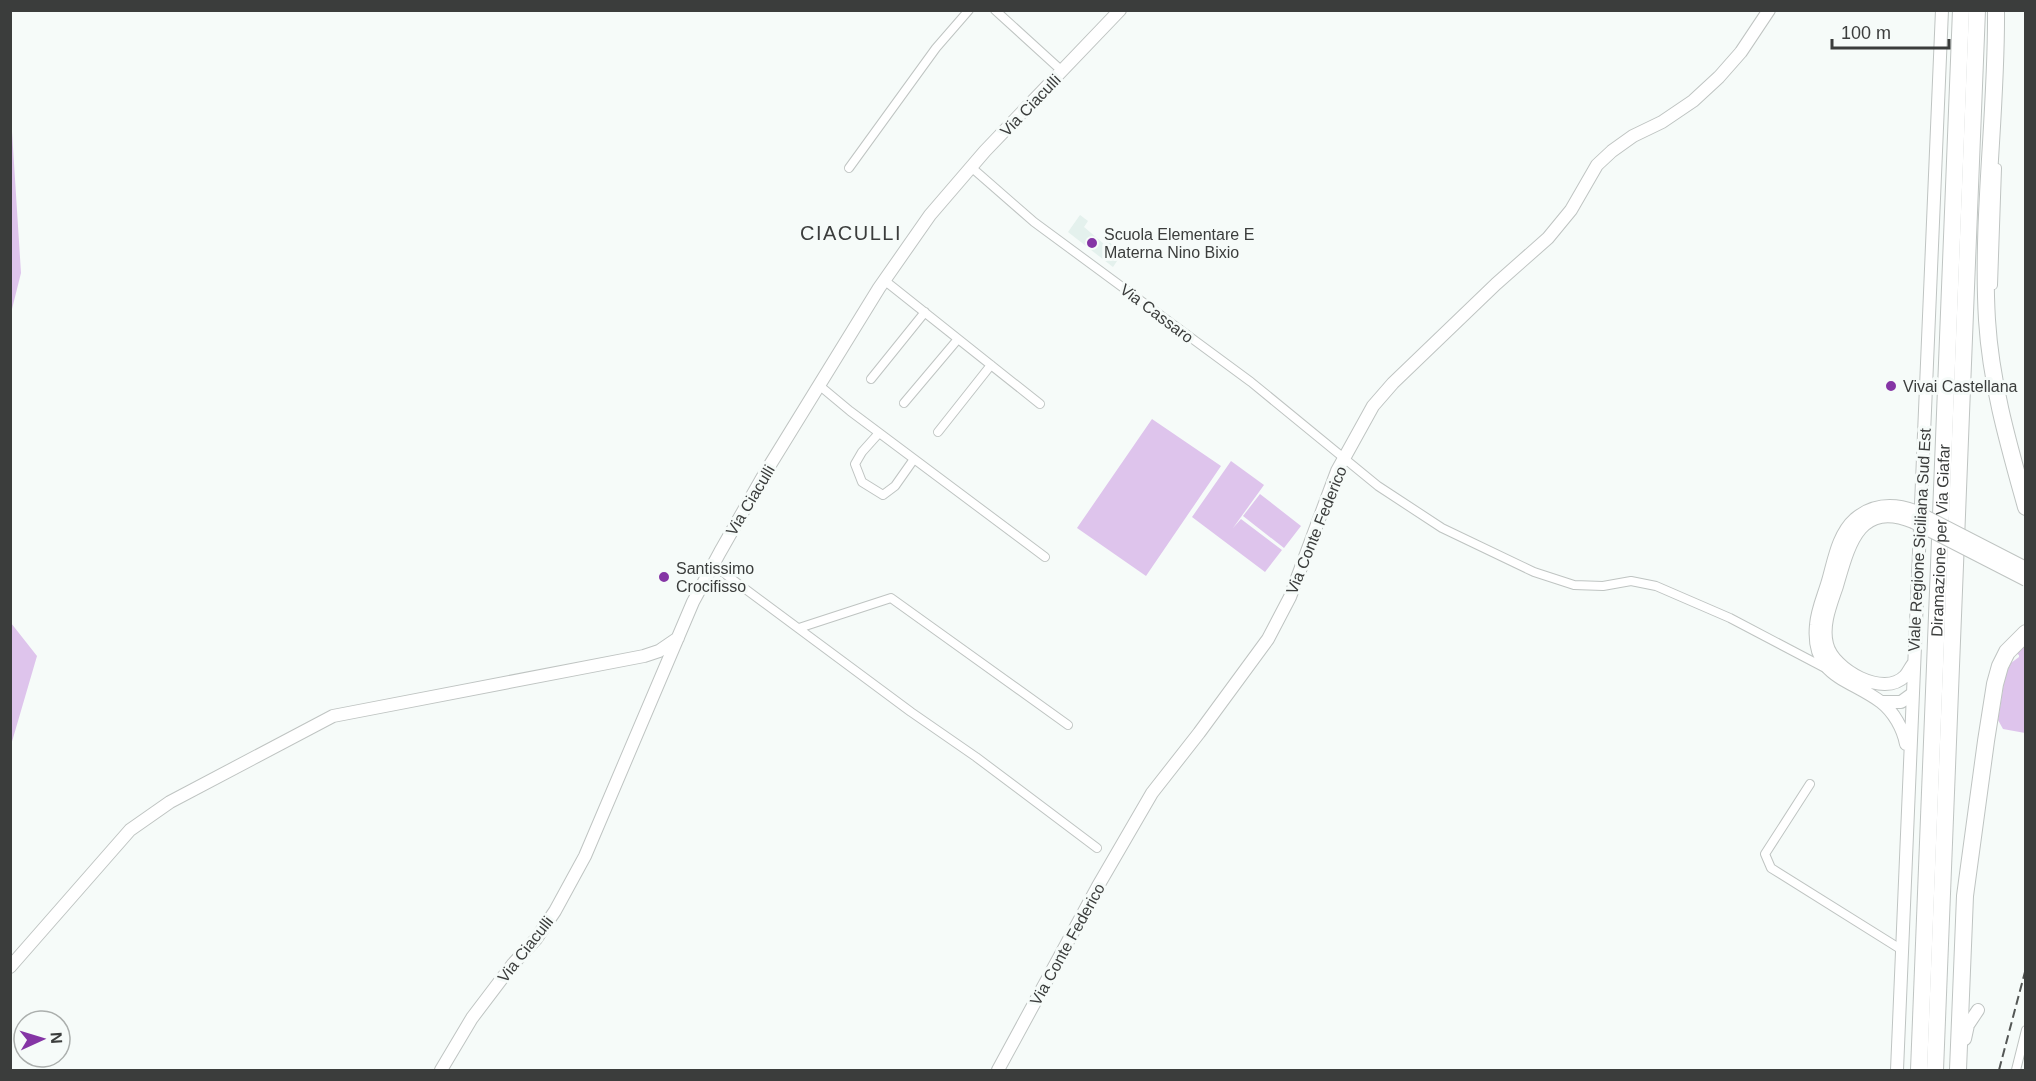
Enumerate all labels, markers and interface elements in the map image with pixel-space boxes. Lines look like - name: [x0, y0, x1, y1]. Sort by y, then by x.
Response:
- scale bar: [1832, 12, 1949, 50]
- text: 100 m: [1841, 23, 1891, 43]
- street label: Via Ciaculli: [997, 71, 1064, 140]
- district label: CIACULLI: [800, 222, 902, 244]
- place label: Scuola Elementare E Materna Nino Bixio: [1104, 226, 1254, 261]
- marker: Scuola Elementare E Materna Nino Bixio: [1085, 236, 1099, 250]
- street label: Via Cassaro: [1117, 280, 1197, 346]
- place label: Vivai Castellana: [1903, 378, 2018, 395]
- marker: Vivai Castellana: [1884, 379, 1898, 393]
- street label: Viale Regione Siciliana Sud Est: [1905, 427, 1934, 652]
- street label: Diramazione per Via Giafar: [1928, 443, 1953, 637]
- street label: Via Ciaculli: [723, 462, 778, 538]
- street label: Via Conte Federico: [1283, 464, 1350, 597]
- place label: Santissimo Crocifisso: [676, 560, 754, 595]
- marker: Santissimo Crocifisso: [657, 570, 671, 584]
- street label: Via Conte Federico: [1027, 880, 1108, 1008]
- street label: Via Ciaculli: [494, 913, 556, 986]
- north arrow: [12, 1009, 72, 1069]
- text: N: [48, 1032, 65, 1044]

